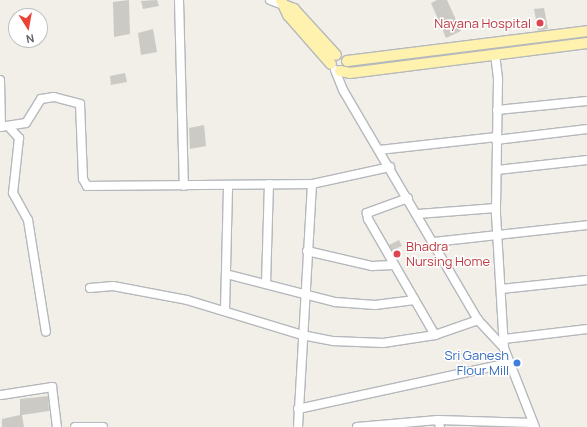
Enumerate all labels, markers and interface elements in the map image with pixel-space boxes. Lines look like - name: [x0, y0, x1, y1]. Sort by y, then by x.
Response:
- north arrow: [8, 8, 48, 48]
- place label: Nayana Hospital: [434, 15, 531, 31]
- marker: Nayana Hospital: [534, 17, 546, 29]
- text: N: [25, 31, 36, 47]
- place label: Bhadra Nursing Home: [406, 239, 490, 270]
- marker: Bhadra Nursing Home: [391, 248, 403, 260]
- place label: Sri Ganesh Flour Mill: [444, 348, 509, 379]
- marker: Sri Ganesh Flour Mill: [512, 358, 522, 368]

